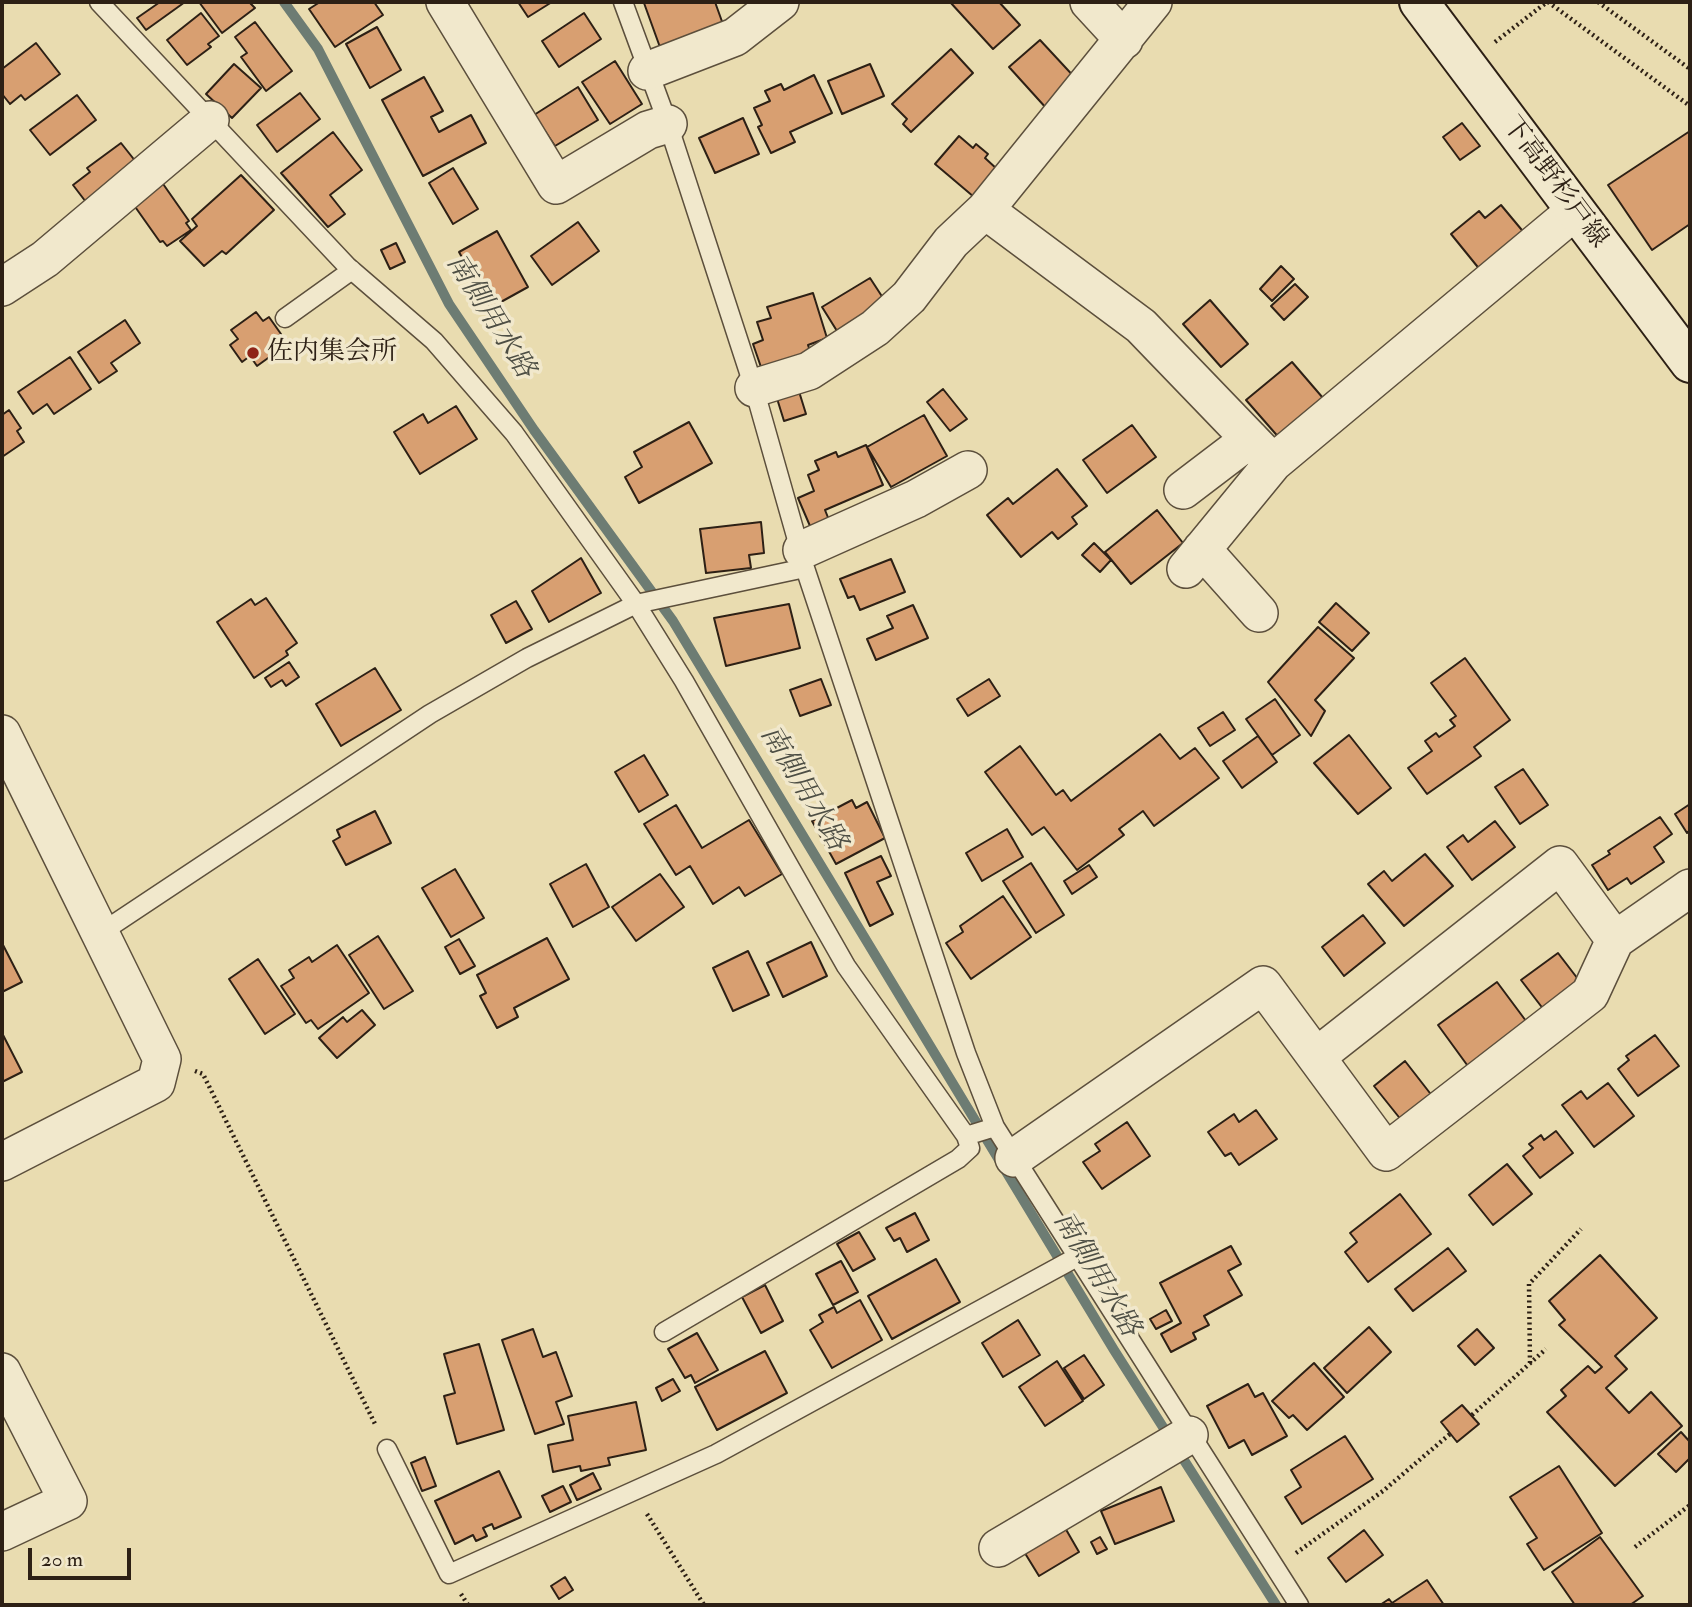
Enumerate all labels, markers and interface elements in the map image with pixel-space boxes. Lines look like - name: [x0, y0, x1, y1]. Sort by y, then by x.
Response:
- street label: 下高野杉戸線: [1495, 111, 1613, 255]
- water label: 南側用水路: [438, 249, 540, 385]
- place label: 佐内集会所: [267, 337, 397, 369]
- marker: 佐内集会所: [245, 345, 261, 361]
- water label: 南側用水路: [752, 720, 852, 858]
- water label: 南側用水路: [1045, 1206, 1145, 1344]
- scale bar: [32, 1534, 135, 1578]
- text: 20 m: [41, 1546, 83, 1573]

